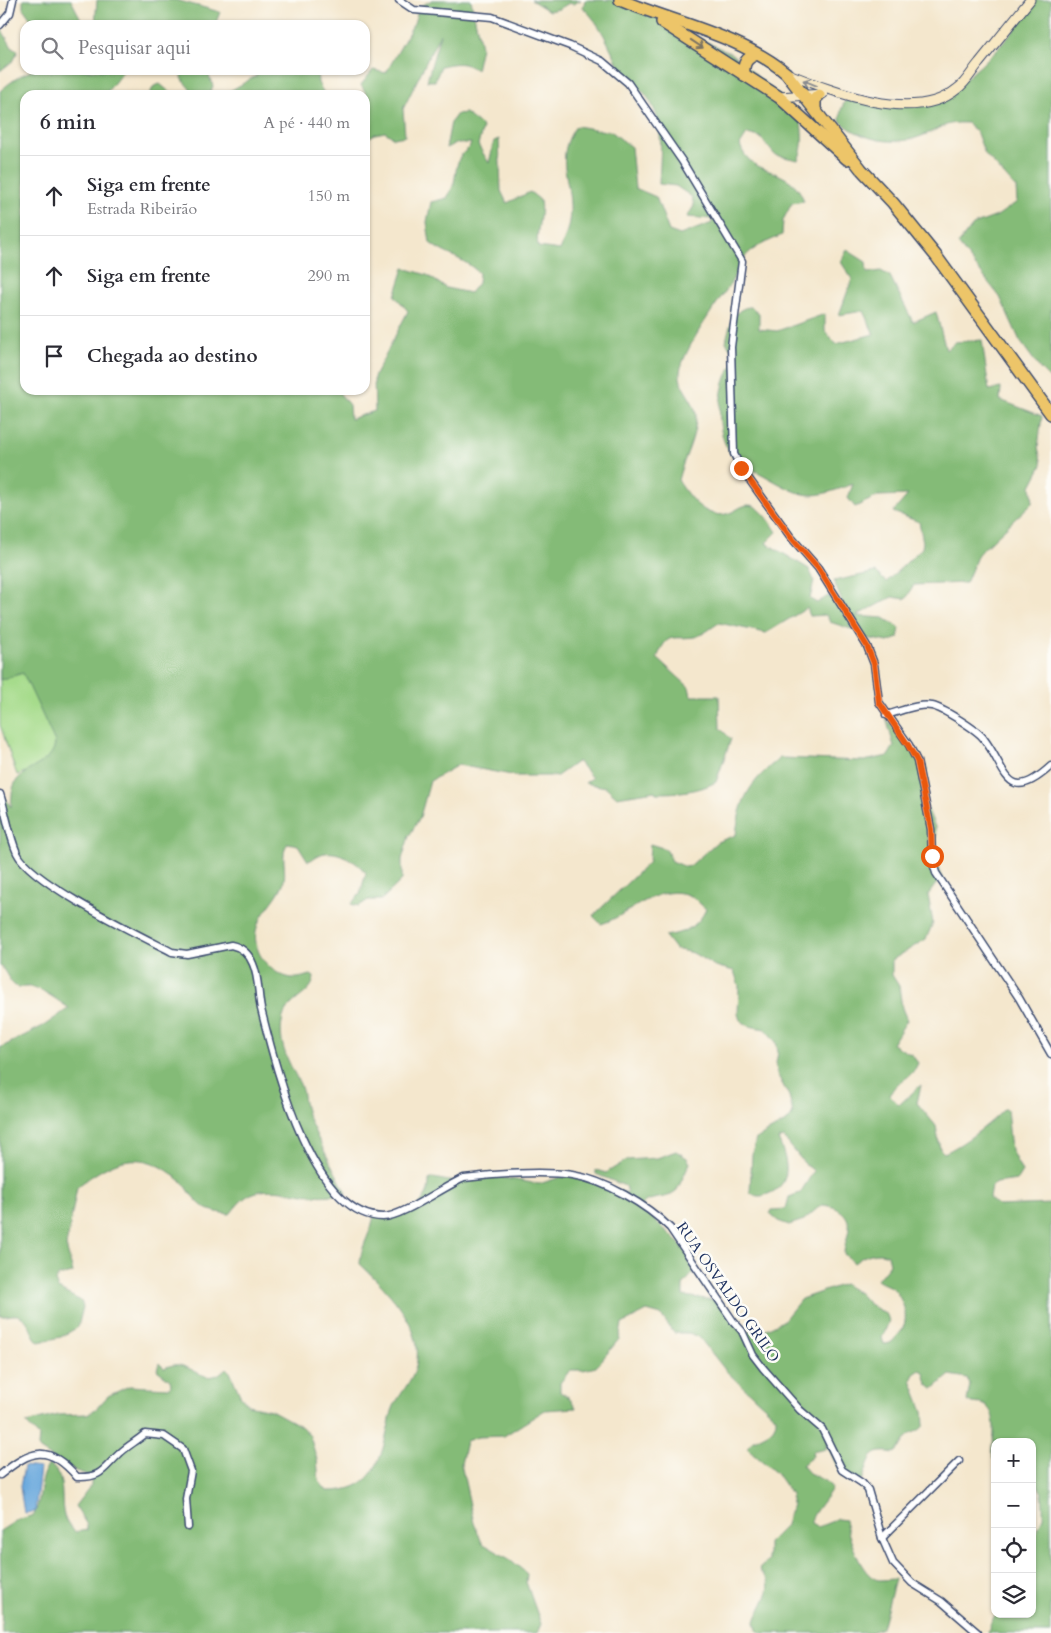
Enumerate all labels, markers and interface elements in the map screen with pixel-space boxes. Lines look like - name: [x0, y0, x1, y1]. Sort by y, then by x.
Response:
- search box: [20, 20, 370, 75]
- icon: search: [38, 34, 66, 62]
- text: Pesquisar aqui: [78, 35, 191, 61]
- one-way arrow: [690, 38, 704, 49]
- one-way arrow: [803, 78, 819, 87]
- text: 6 min: [40, 108, 96, 137]
- text: A pé · 440 m: [263, 112, 350, 134]
- text: Siga em frente: [87, 172, 211, 198]
- icon: ahead: [40, 182, 68, 210]
- text: 150 m: [308, 185, 350, 207]
- text: Estrada Ribeirão: [87, 198, 197, 220]
- icon: ahead: [40, 262, 68, 290]
- text: Siga em frente: [87, 263, 211, 289]
- text: 290 m: [308, 265, 350, 287]
- icon: arrive: [40, 342, 68, 370]
- text: Chegada ao destino: [87, 343, 258, 369]
- route end: [730, 457, 753, 480]
- route start: [921, 845, 944, 868]
- street label: RUA OSVALDO GRILO: [672, 1218, 784, 1366]
- map controls: [991, 1438, 1036, 1618]
- button: +: [991, 1438, 1036, 1483]
- button: −: [991, 1483, 1036, 1528]
- button: locate: [991, 1528, 1036, 1573]
- button: layers: [991, 1573, 1036, 1618]

